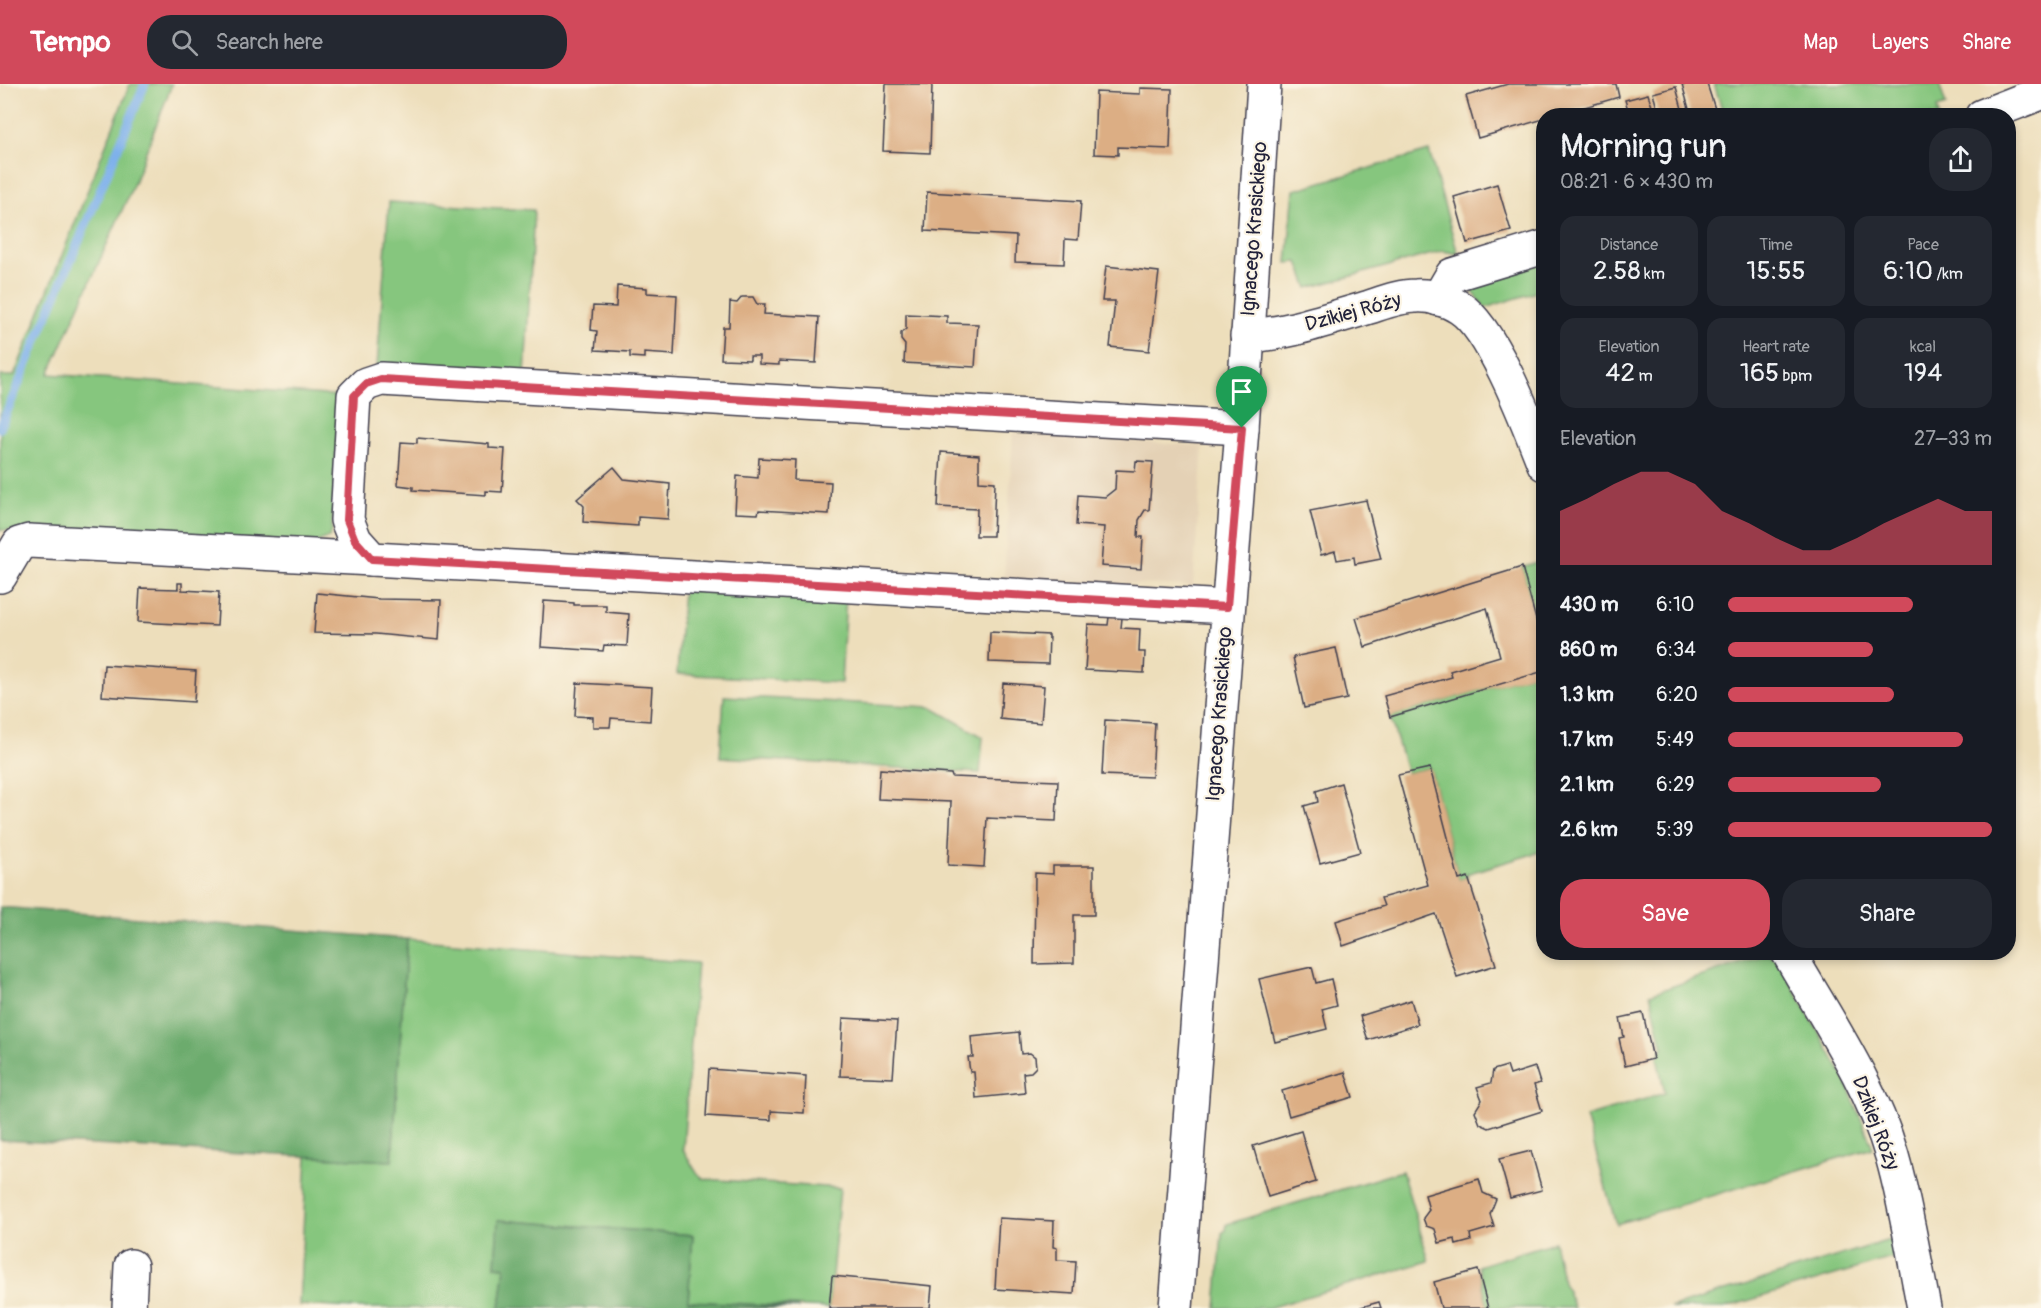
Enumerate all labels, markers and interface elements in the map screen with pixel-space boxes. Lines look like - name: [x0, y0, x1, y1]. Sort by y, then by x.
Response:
- search box: [147, 15, 567, 69]
- text: Tempo: [30, 25, 111, 60]
- icon: search: [168, 26, 201, 59]
- text: Search here: [216, 28, 323, 56]
- text: Map: [1803, 29, 1838, 56]
- text: Layers: [1871, 29, 1929, 56]
- text: Share: [1962, 29, 2011, 56]
- text: Morning run: [1560, 126, 1727, 167]
- button: share: [1929, 128, 1992, 191]
- street label: Ignacego Krasickiego: [1235, 140, 1273, 317]
- text: 08:21 · 6 × 430 m: [1560, 169, 1713, 194]
- text: Distance: [1600, 235, 1658, 255]
- text: Time: [1759, 235, 1793, 255]
- text: Pace: [1907, 235, 1939, 255]
- text: 2.58: [1593, 255, 1641, 287]
- text: 15:55: [1746, 255, 1806, 287]
- text: 6:10: [1883, 255, 1933, 287]
- text: km: [1641, 264, 1665, 284]
- text: /km: [1933, 264, 1963, 284]
- street label: Dzikiej Róży: [1302, 287, 1404, 337]
- text: Elevation: [1599, 337, 1659, 357]
- text: Heart rate: [1742, 337, 1810, 357]
- text: kcal: [1910, 337, 1936, 357]
- text: 42: [1605, 357, 1635, 389]
- text: 165: [1740, 357, 1779, 389]
- text: 194: [1904, 357, 1942, 389]
- pin: [1216, 366, 1267, 428]
- text: m: [1635, 366, 1653, 386]
- text: bpm: [1779, 366, 1812, 386]
- icon: arrive: [1225, 375, 1258, 408]
- text: Elevation: [1560, 426, 1636, 451]
- text: 27–33 m: [1914, 426, 1992, 451]
- text: 430 m: [1560, 592, 1619, 617]
- text: 6:10: [1656, 592, 1694, 617]
- street label: Ignacego Krasickiego: [1200, 625, 1238, 802]
- text: 860 m: [1560, 637, 1617, 662]
- text: 6:34: [1656, 637, 1696, 662]
- text: 1.3 km: [1560, 682, 1614, 707]
- text: 6:20: [1656, 682, 1698, 707]
- text: 1.7 km: [1560, 727, 1613, 752]
- text: 5:49: [1656, 727, 1694, 752]
- text: 2.1 km: [1560, 772, 1614, 797]
- text: 6:29: [1656, 772, 1694, 797]
- text: 2.6 km: [1560, 817, 1618, 842]
- text: 5:39: [1656, 817, 1694, 842]
- button: Save: [1560, 879, 1770, 948]
- button: Share: [1782, 879, 1992, 948]
- street label: Dzikiej Róży: [1847, 1072, 1906, 1174]

